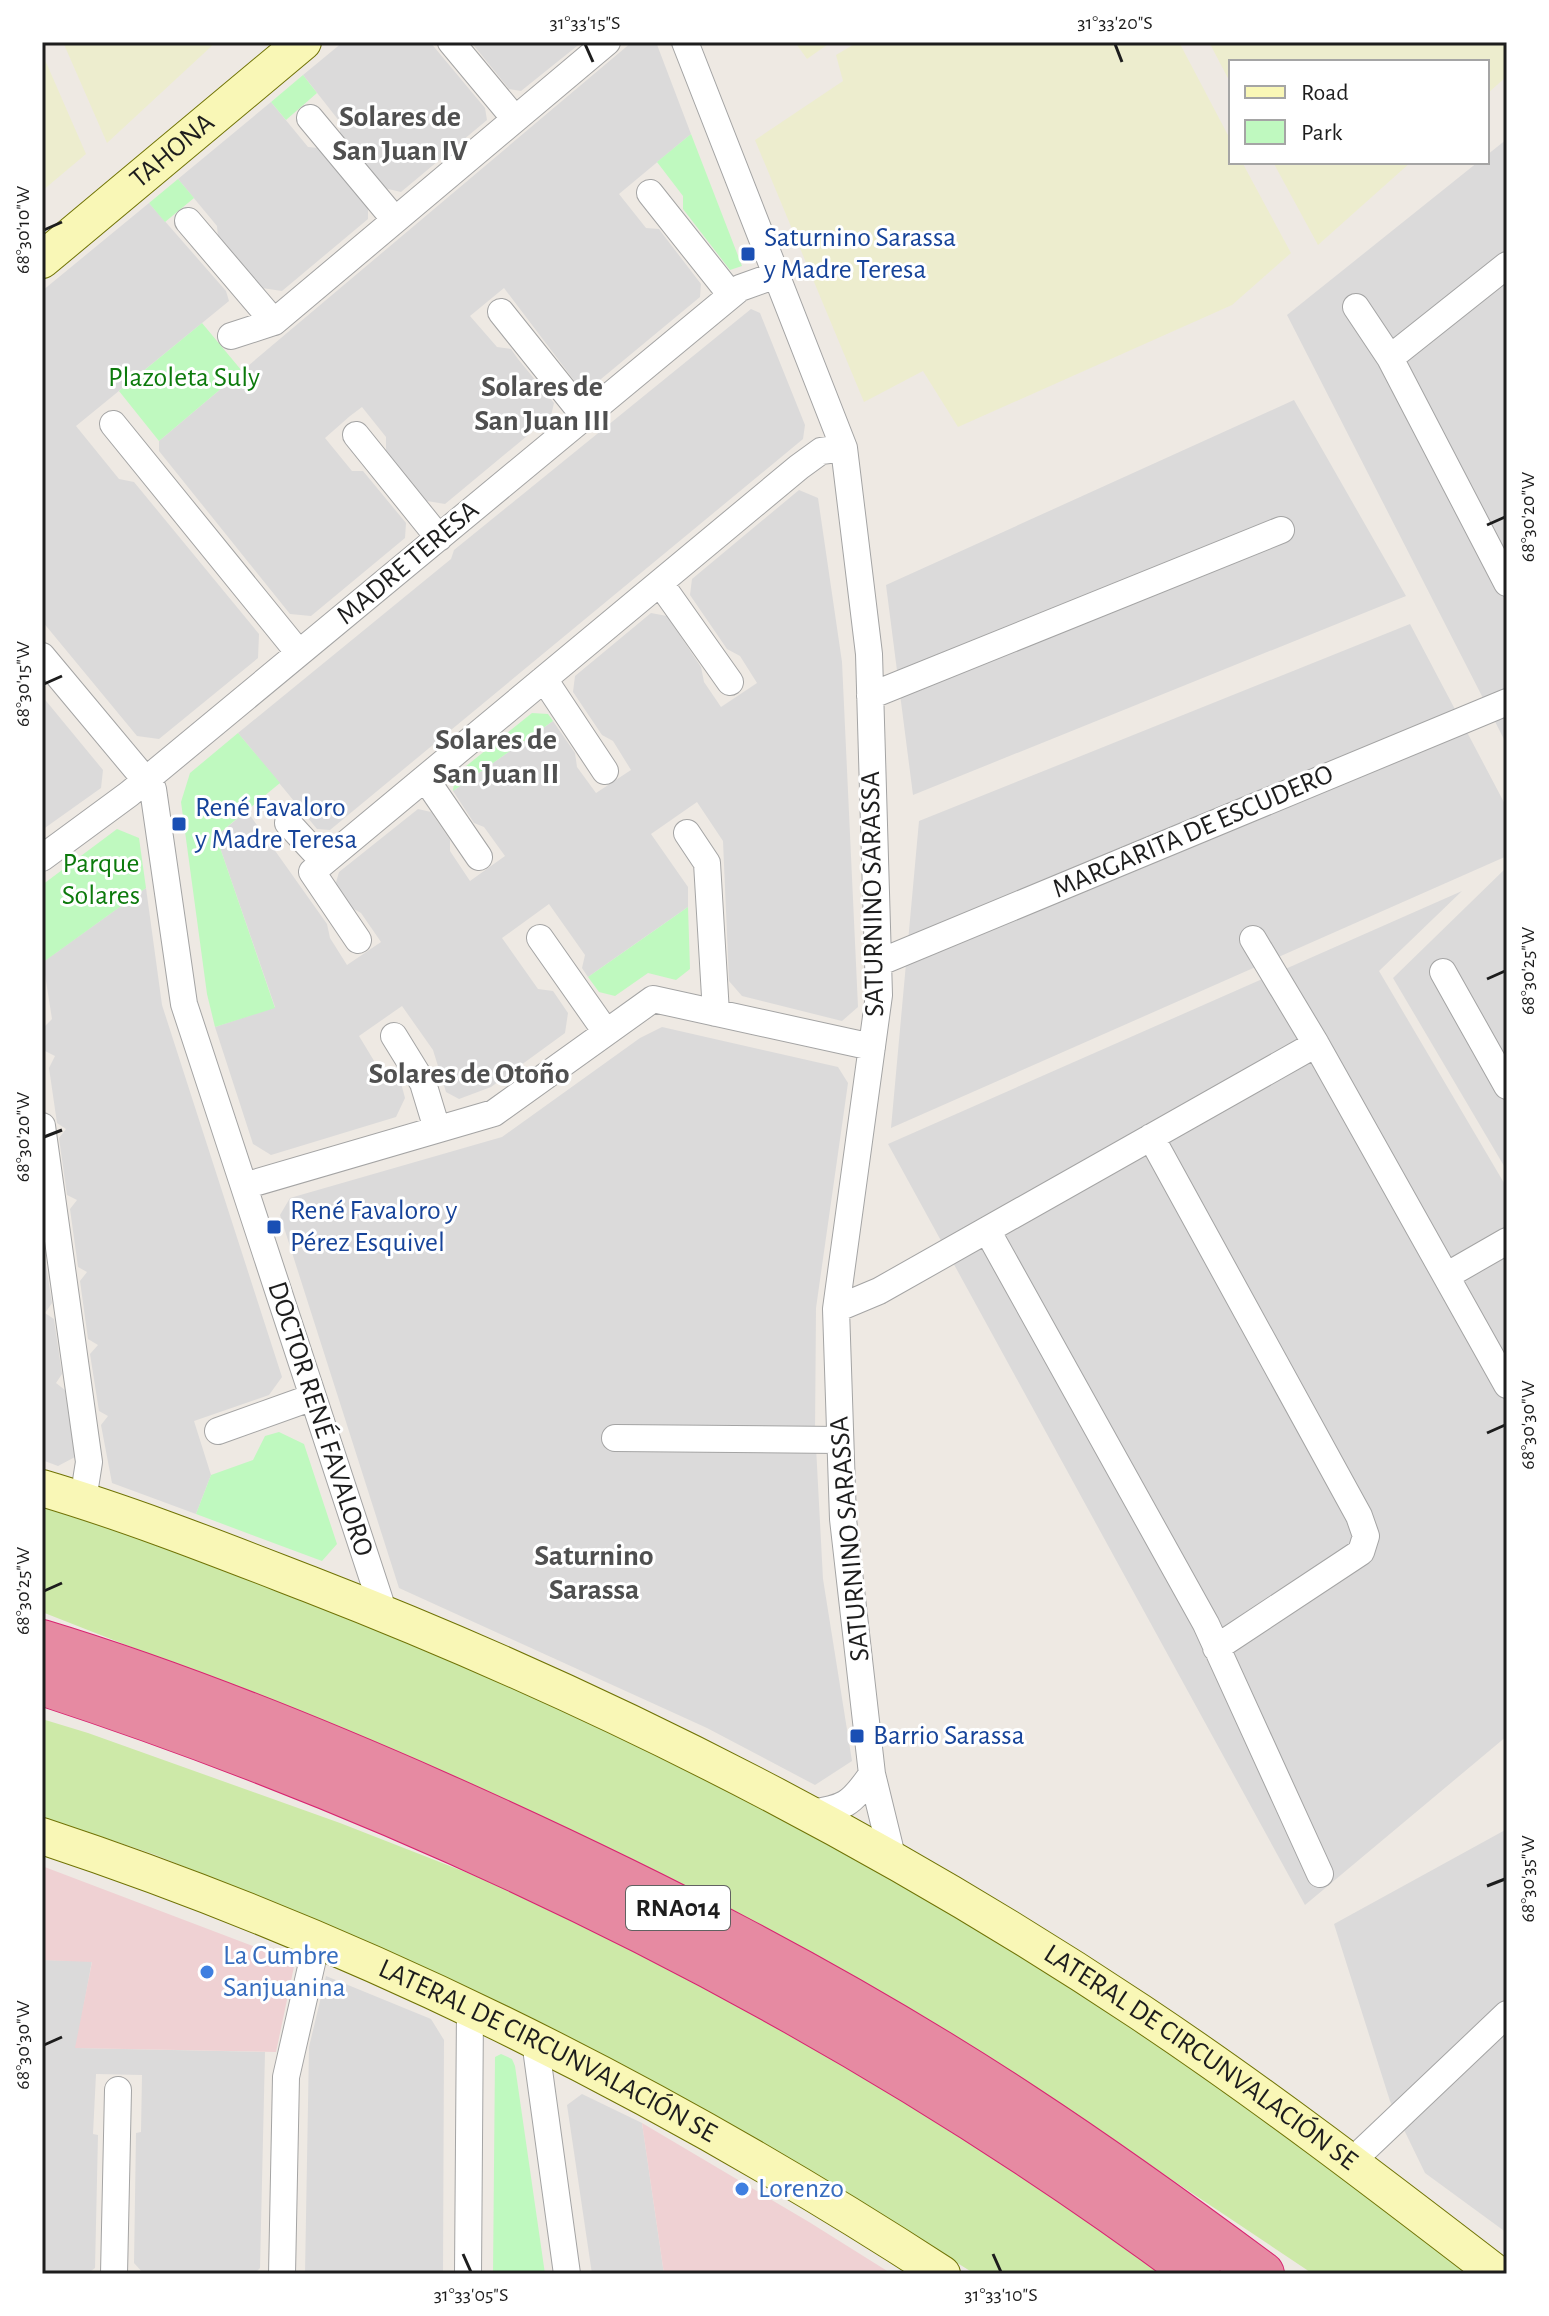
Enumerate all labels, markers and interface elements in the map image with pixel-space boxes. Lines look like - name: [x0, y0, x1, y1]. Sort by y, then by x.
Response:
- text: 31°33'15"S: [549, 13, 621, 33]
- text: 31°33'20"S: [1077, 13, 1153, 33]
- legend: [1229, 60, 1489, 164]
- text: Road: [1301, 81, 1349, 105]
- district label: Solares de San Juan IV: [332, 102, 468, 166]
- street label: TAHONA: [125, 108, 220, 194]
- text: Park: [1301, 121, 1342, 145]
- text: 68°30'10"W: [13, 186, 33, 274]
- place label: Saturnino Sarassa y Madre Teresa: [763, 224, 956, 284]
- marker: Saturnino Sarassa y Madre Teresa: [739, 245, 757, 263]
- park label: Plazoleta Suly: [108, 364, 260, 392]
- district label: Solares de San Juan III: [474, 372, 610, 436]
- text: 68°30'20"W: [1518, 472, 1538, 562]
- street label: MADRE TERESA: [332, 496, 484, 630]
- text: 68°30'15"W: [13, 641, 33, 727]
- district label: Solares de San Juan II: [433, 725, 559, 789]
- street label: MARGARITA DE ESCUDERO: [1049, 760, 1337, 904]
- street label: SATURNINO SARASSA: [857, 771, 889, 1017]
- place label: René Favaloro y Madre Teresa: [194, 794, 357, 854]
- marker: René Favaloro y Madre Teresa: [170, 815, 188, 833]
- park label: Parque Solares: [62, 850, 140, 910]
- text: 68°30'25"W: [1518, 927, 1538, 1015]
- district label: Solares de Otoño: [368, 1059, 570, 1089]
- text: 68°30'20"W: [13, 1092, 33, 1182]
- place label: René Favaloro y Pérez Esquivel: [290, 1197, 457, 1257]
- marker: René Favaloro y Pérez Esquivel: [265, 1218, 283, 1236]
- street label: DOCTOR RENÉ FAVALORO: [262, 1277, 381, 1560]
- text: 68°30'30"W: [1518, 1380, 1538, 1470]
- street label: SATURNINO SARASSA: [825, 1415, 875, 1663]
- district label: Saturnino Sarassa: [534, 1541, 654, 1605]
- text: 68°30'25"W: [13, 1547, 33, 1635]
- place label: Barrio Sarassa: [873, 1722, 1025, 1750]
- marker: Barrio Sarassa: [848, 1727, 866, 1745]
- text: 68°30'35"W: [1518, 1835, 1538, 1923]
- road number: RNA014: [626, 1886, 730, 1930]
- street label: LATERAL DE CIRCUNVALACIÓN SE: [1039, 1940, 1362, 2176]
- place label: La Cumbre Sanjuanina: [223, 1942, 346, 2002]
- street label: LATERAL DE CIRCUNVALACIÓN SE: [374, 1954, 721, 2148]
- marker: La Cumbre Sanjuanina: [198, 1963, 216, 1981]
- text: 68°30'30"W: [13, 2000, 33, 2090]
- place label: Lorenzo: [758, 2175, 844, 2203]
- marker: Lorenzo: [733, 2180, 751, 2198]
- text: 31°33'05"S: [434, 2285, 508, 2305]
- text: 31°33'10"S: [964, 2285, 1038, 2305]

